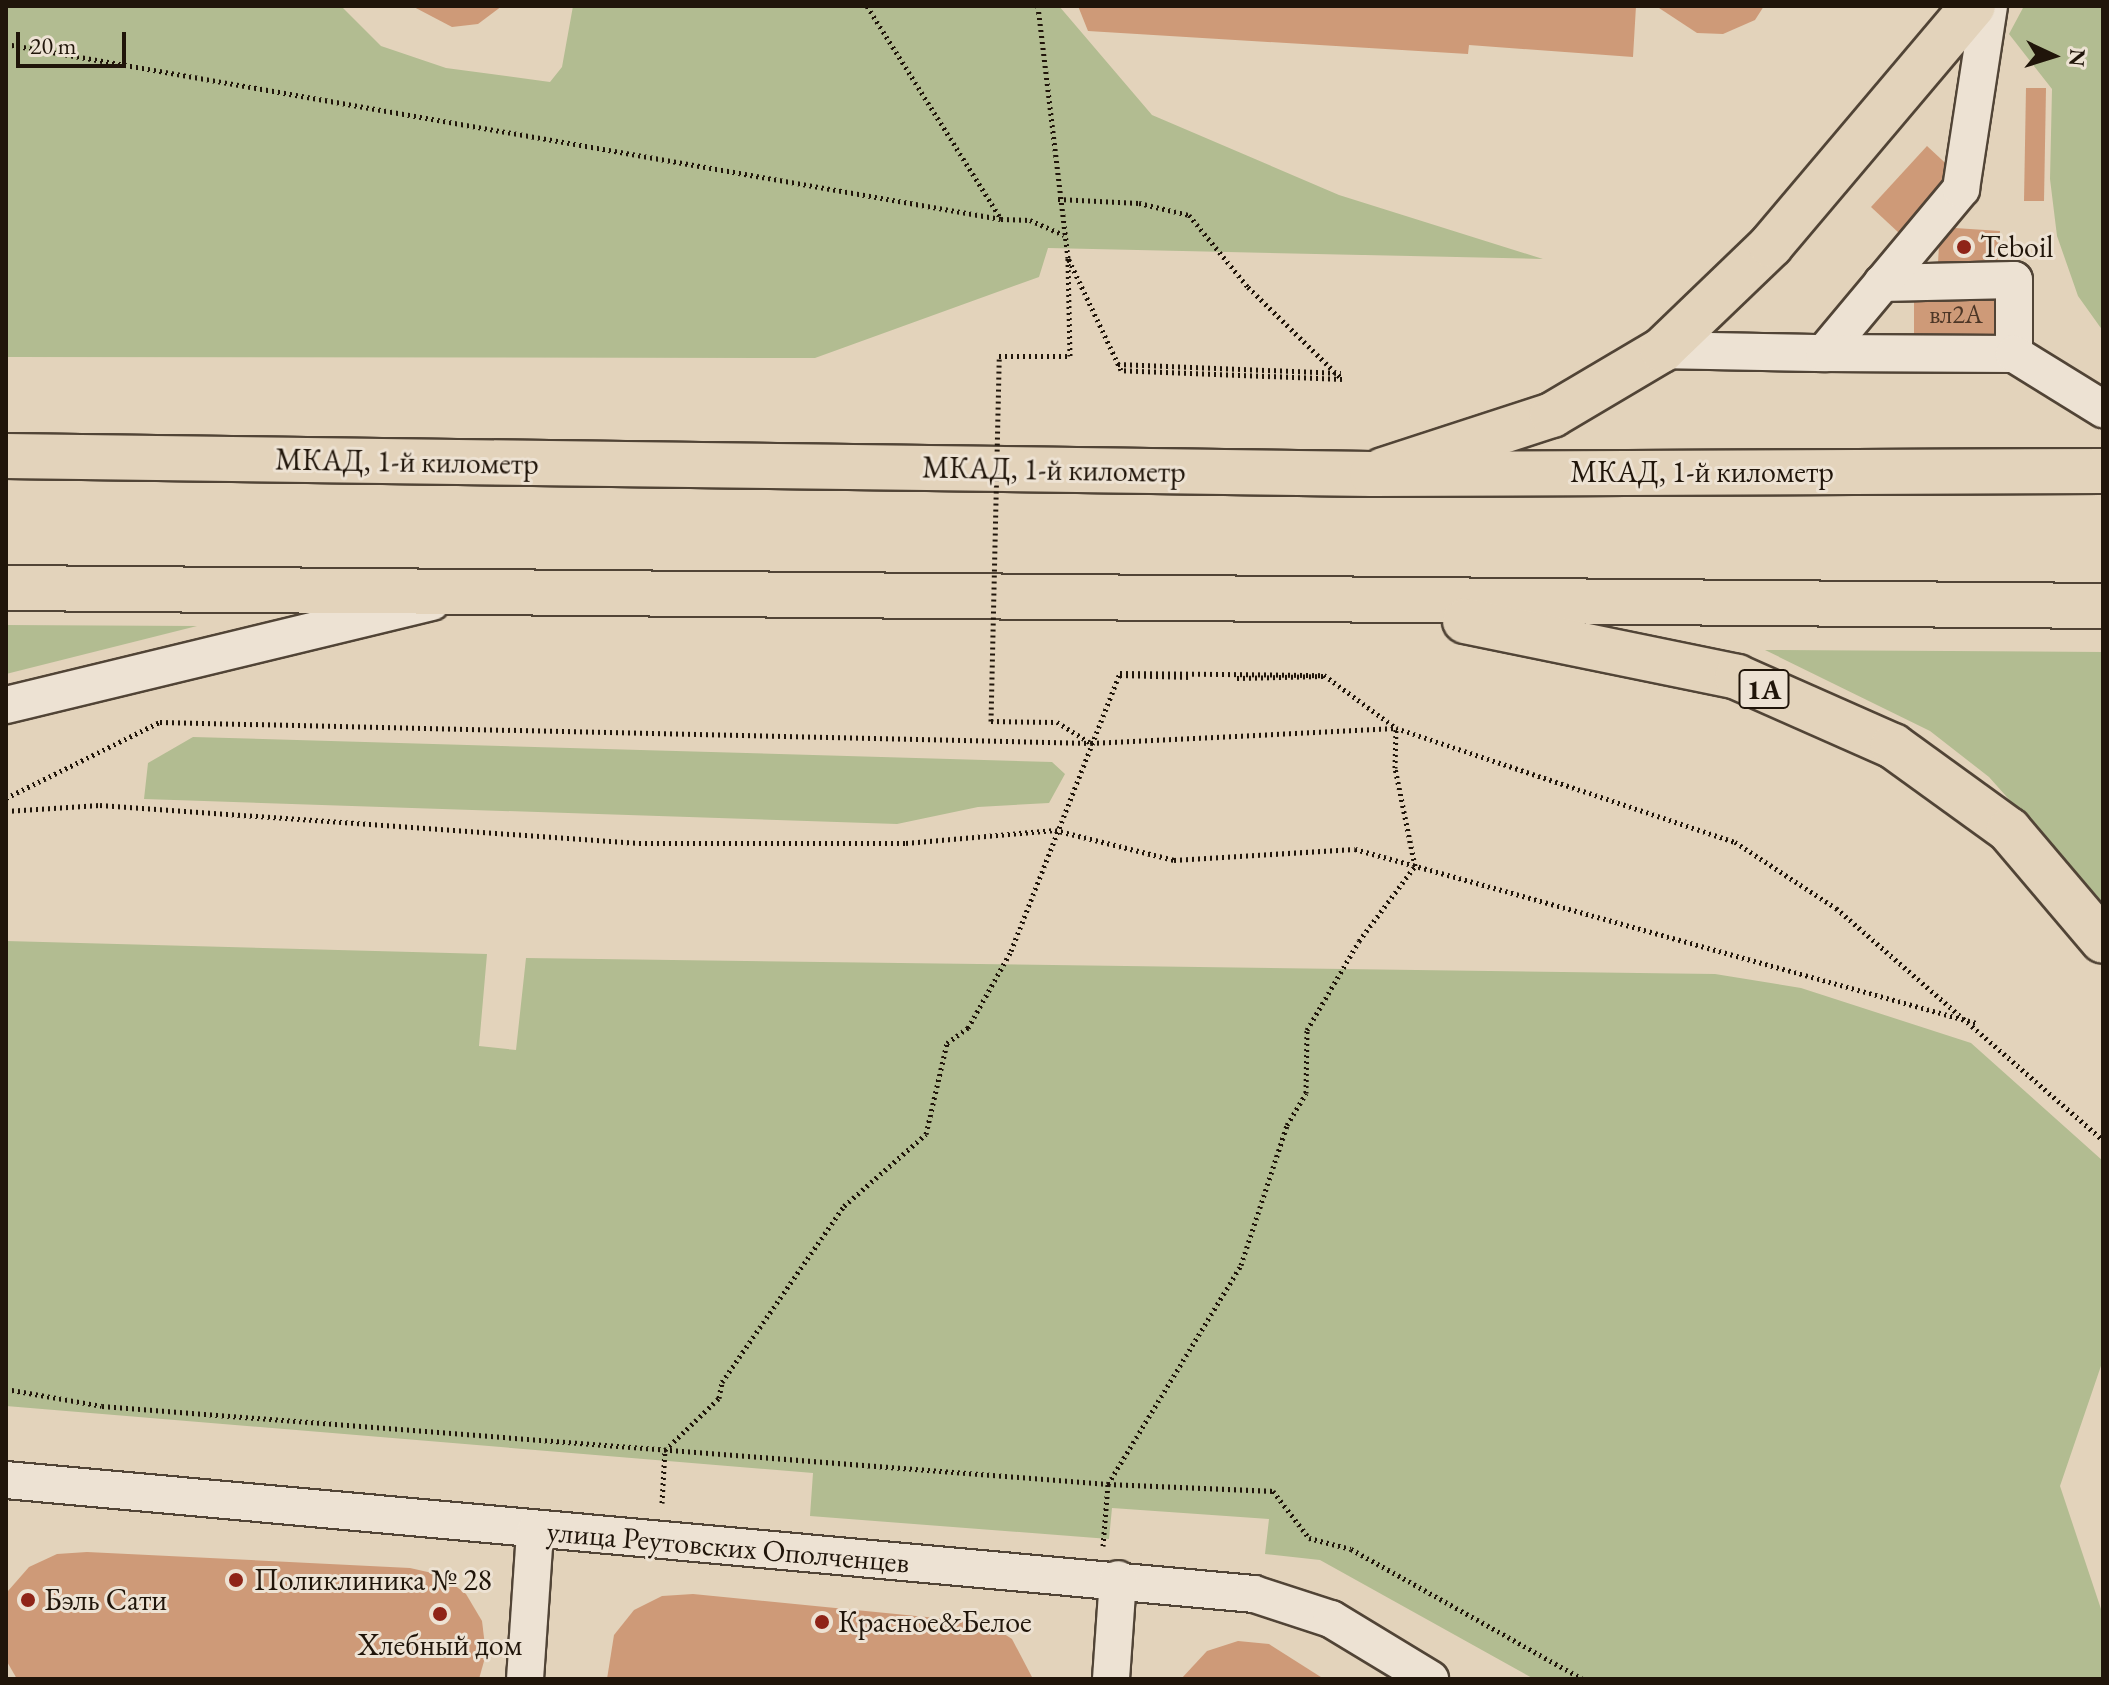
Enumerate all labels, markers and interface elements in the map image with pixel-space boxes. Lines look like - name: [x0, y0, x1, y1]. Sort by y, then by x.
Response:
- scale bar: [20, 16, 130, 66]
- north arrow: [2013, 16, 2093, 96]
- text: 20 m: [30, 30, 77, 61]
- text: N: [2062, 48, 2093, 68]
- place label: Teboil: [1980, 229, 2053, 265]
- marker: Teboil: [1955, 238, 1973, 256]
- house number: вл2А: [1929, 299, 1983, 331]
- street label: МКАД, 1-й километр: [275, 442, 539, 482]
- street label: МКАД, 1-й километр: [922, 450, 1186, 490]
- street label: МКАД, 1-й километр: [1570, 454, 1834, 490]
- road number: 1A: [1738, 665, 1790, 713]
- street label: улица Реутовских Ополченцев: [545, 1513, 911, 1581]
- place label: Поликлиника № 28: [254, 1562, 492, 1598]
- marker: Поликлиника № 28: [225, 1569, 247, 1591]
- place label: Бэль Сати: [44, 1582, 167, 1618]
- marker: Бэль Сати: [19, 1591, 37, 1609]
- place label: Красное&Белое: [838, 1604, 1032, 1640]
- marker: Хлебный дом: [431, 1605, 449, 1623]
- marker: Красное&Белое: [813, 1613, 831, 1631]
- place label: Хлебный дом: [358, 1627, 522, 1663]

